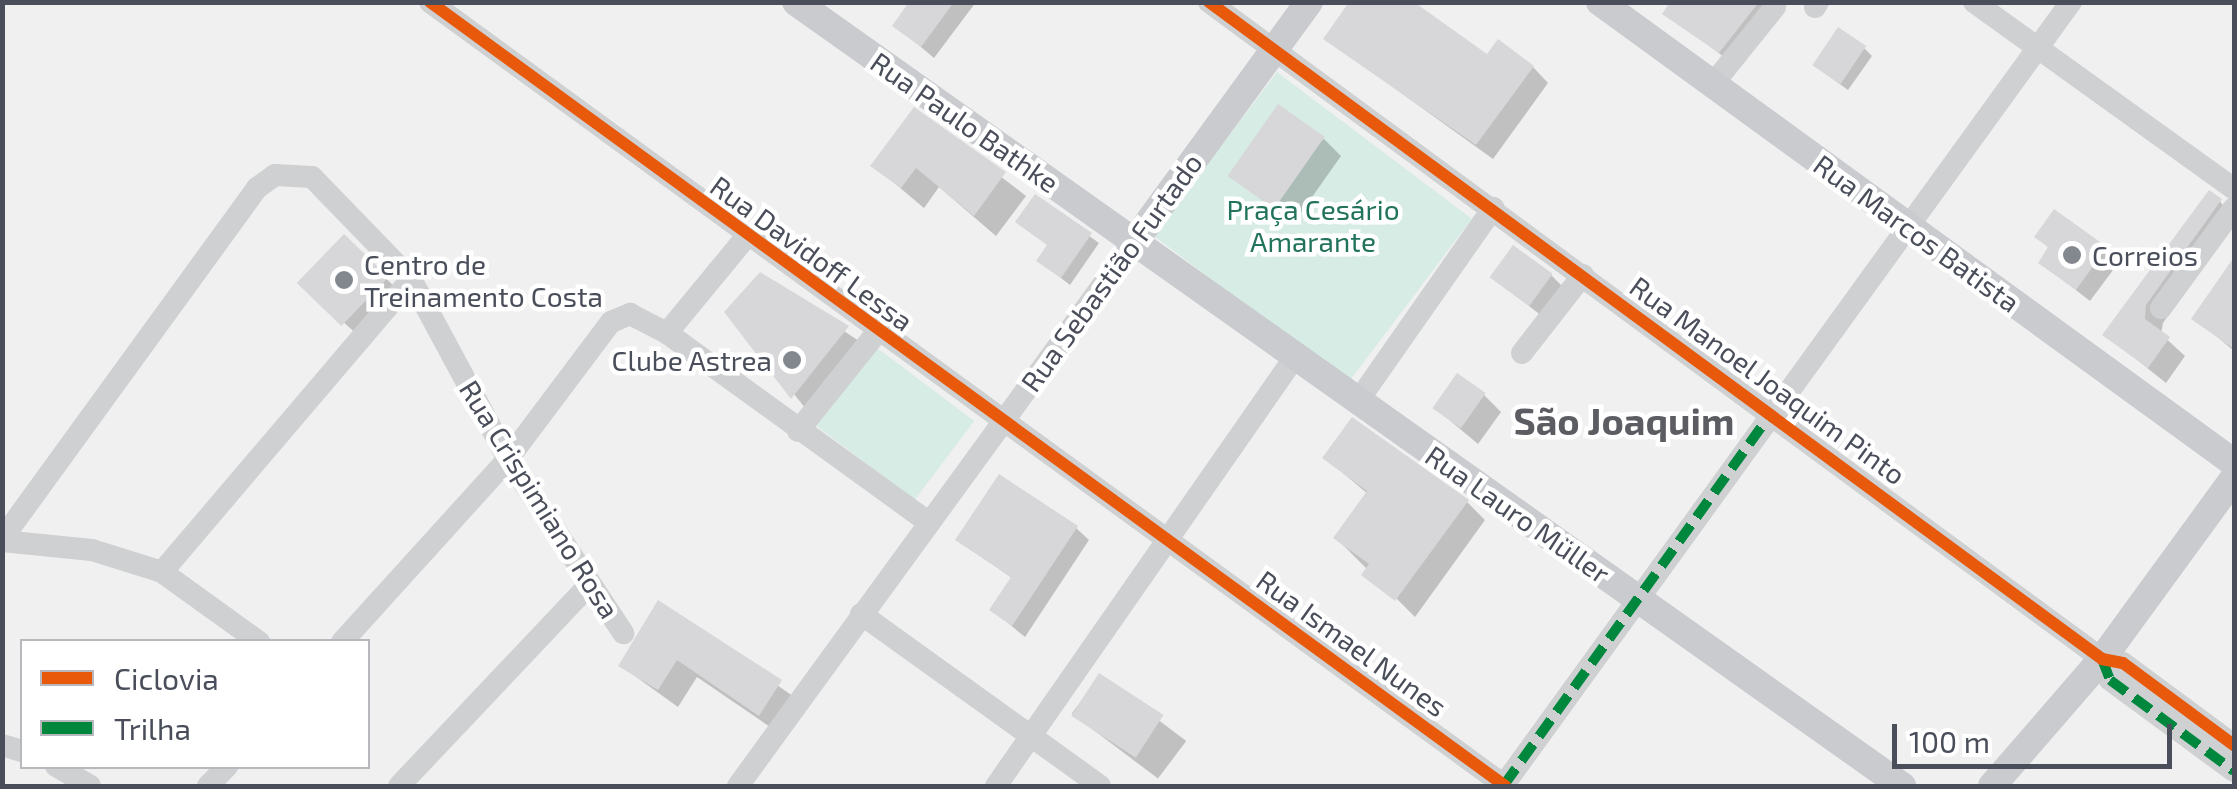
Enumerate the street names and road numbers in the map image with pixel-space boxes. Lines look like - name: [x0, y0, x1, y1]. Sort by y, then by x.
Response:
- street label: Rua Paulo Bathke: [865, 45, 1065, 199]
- street label: Rua Sebastião Furtado: [1013, 146, 1209, 398]
- street label: Rua Marcos Batista: [1808, 147, 2026, 319]
- street label: Rua Davidoff Lessa: [704, 168, 920, 338]
- street label: Rua Manoel Joaquim Pinto: [1623, 268, 1913, 492]
- street label: Rua Crispimiano Rosa: [453, 374, 627, 624]
- street label: Rua Lauro Müller: [1419, 438, 1617, 590]
- street label: Rua Ismael Nunes: [1250, 563, 1454, 723]

